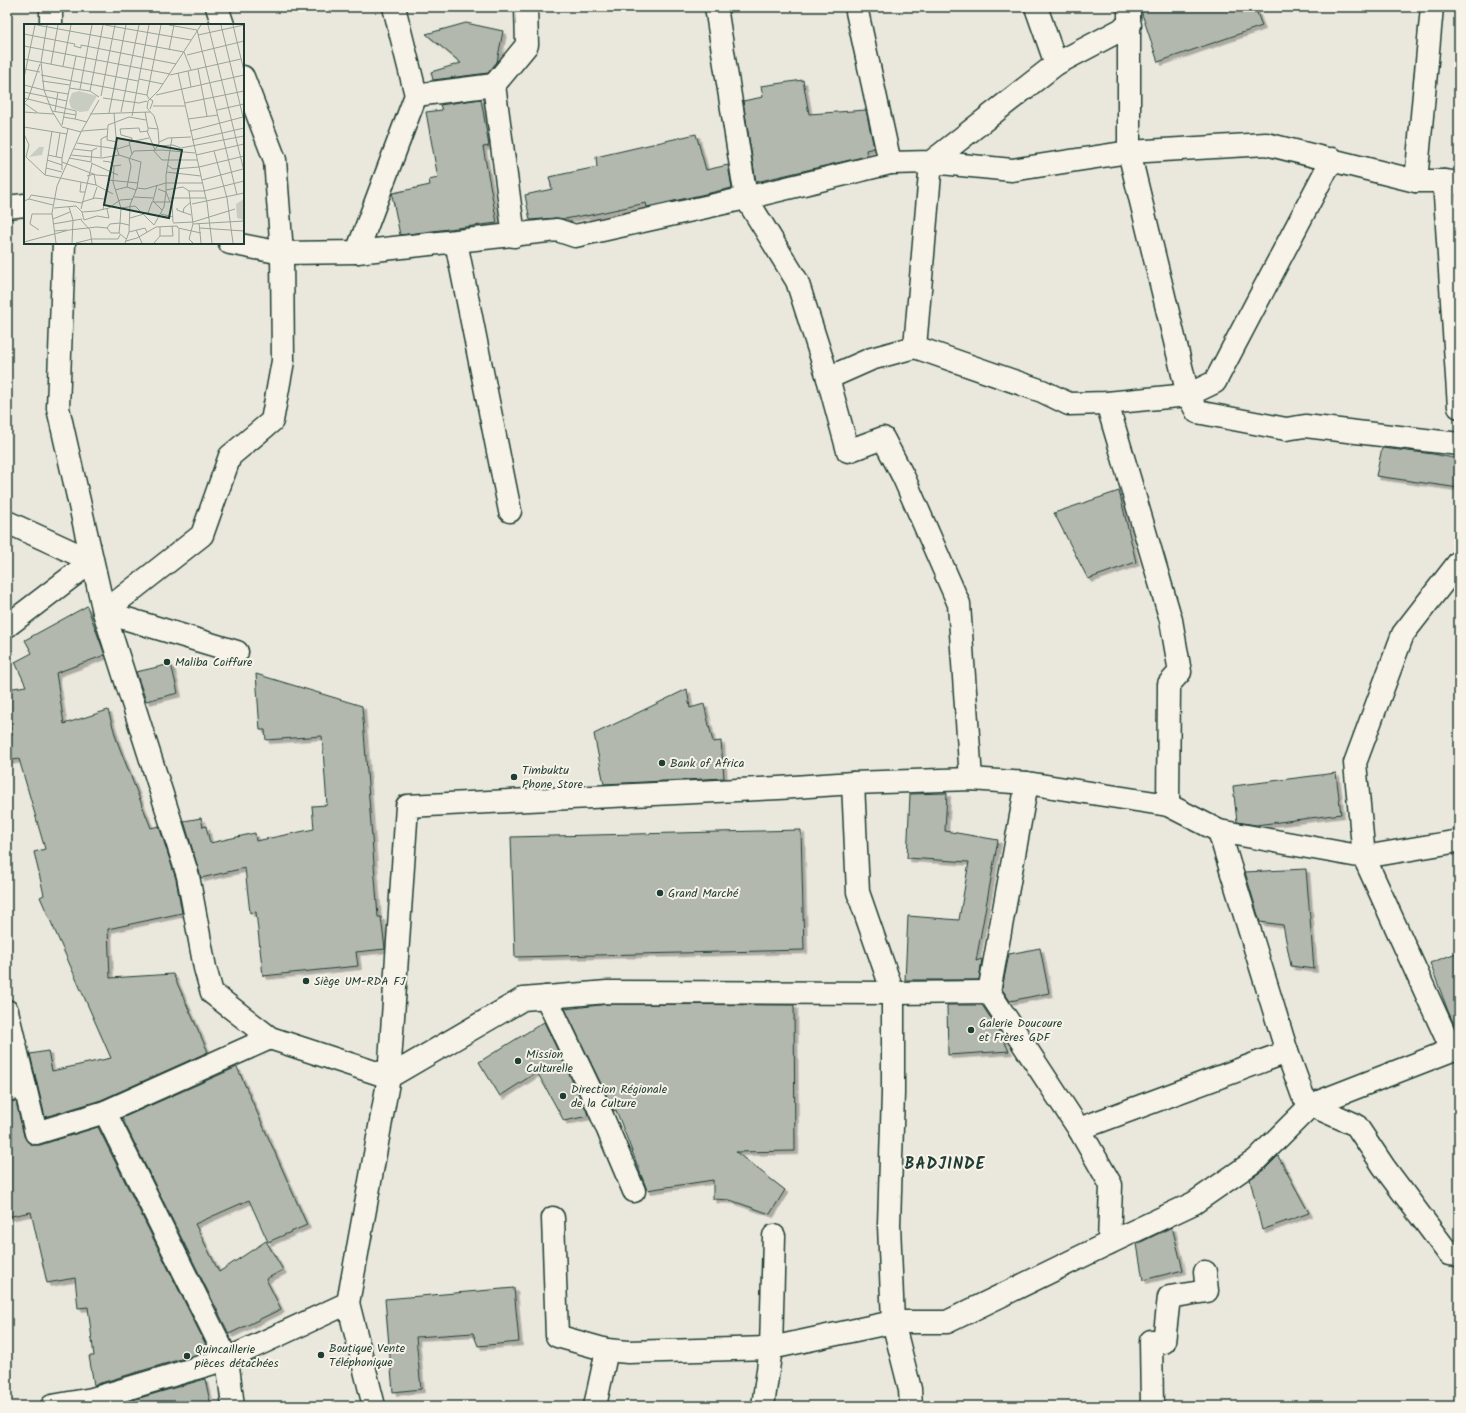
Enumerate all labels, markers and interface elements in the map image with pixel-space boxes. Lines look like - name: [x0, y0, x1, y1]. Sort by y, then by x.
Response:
- inset map: [24, 24, 244, 244]
- place label: Maliba Coiffure: [175, 653, 253, 672]
- marker: Maliba Coiffure: [162, 657, 172, 667]
- place label: Bank of Africa: [670, 754, 745, 773]
- marker: Bank of Africa: [657, 758, 667, 768]
- place label: Timbuktu Phone Store: [522, 761, 583, 794]
- marker: Timbuktu Phone Store: [509, 772, 519, 782]
- place label: Grand Marché: [668, 884, 739, 903]
- marker: Grand Marché: [655, 888, 665, 898]
- place label: Siège UM-RDA FJ: [314, 972, 406, 991]
- marker: Siège UM-RDA FJ: [301, 976, 311, 986]
- place label: Galerie Doucoure et Frères GDF: [979, 1014, 1063, 1047]
- marker: Galerie Doucoure et Frères GDF: [966, 1025, 976, 1035]
- place label: Mission Culturelle: [526, 1045, 574, 1078]
- marker: Mission Culturelle: [513, 1056, 523, 1066]
- place label: Direction Régionale de la Culture: [571, 1080, 668, 1113]
- marker: Direction Régionale de la Culture: [558, 1091, 568, 1101]
- district label: BADJINDE: [904, 1152, 986, 1177]
- place label: Boutique Vente Téléphonique: [329, 1339, 406, 1372]
- place label: Quincaillerie pièces détachées: [194, 1340, 279, 1373]
- marker: Boutique Vente Téléphonique: [316, 1350, 326, 1360]
- marker: Quincaillerie pièces détachées: [182, 1351, 192, 1361]

